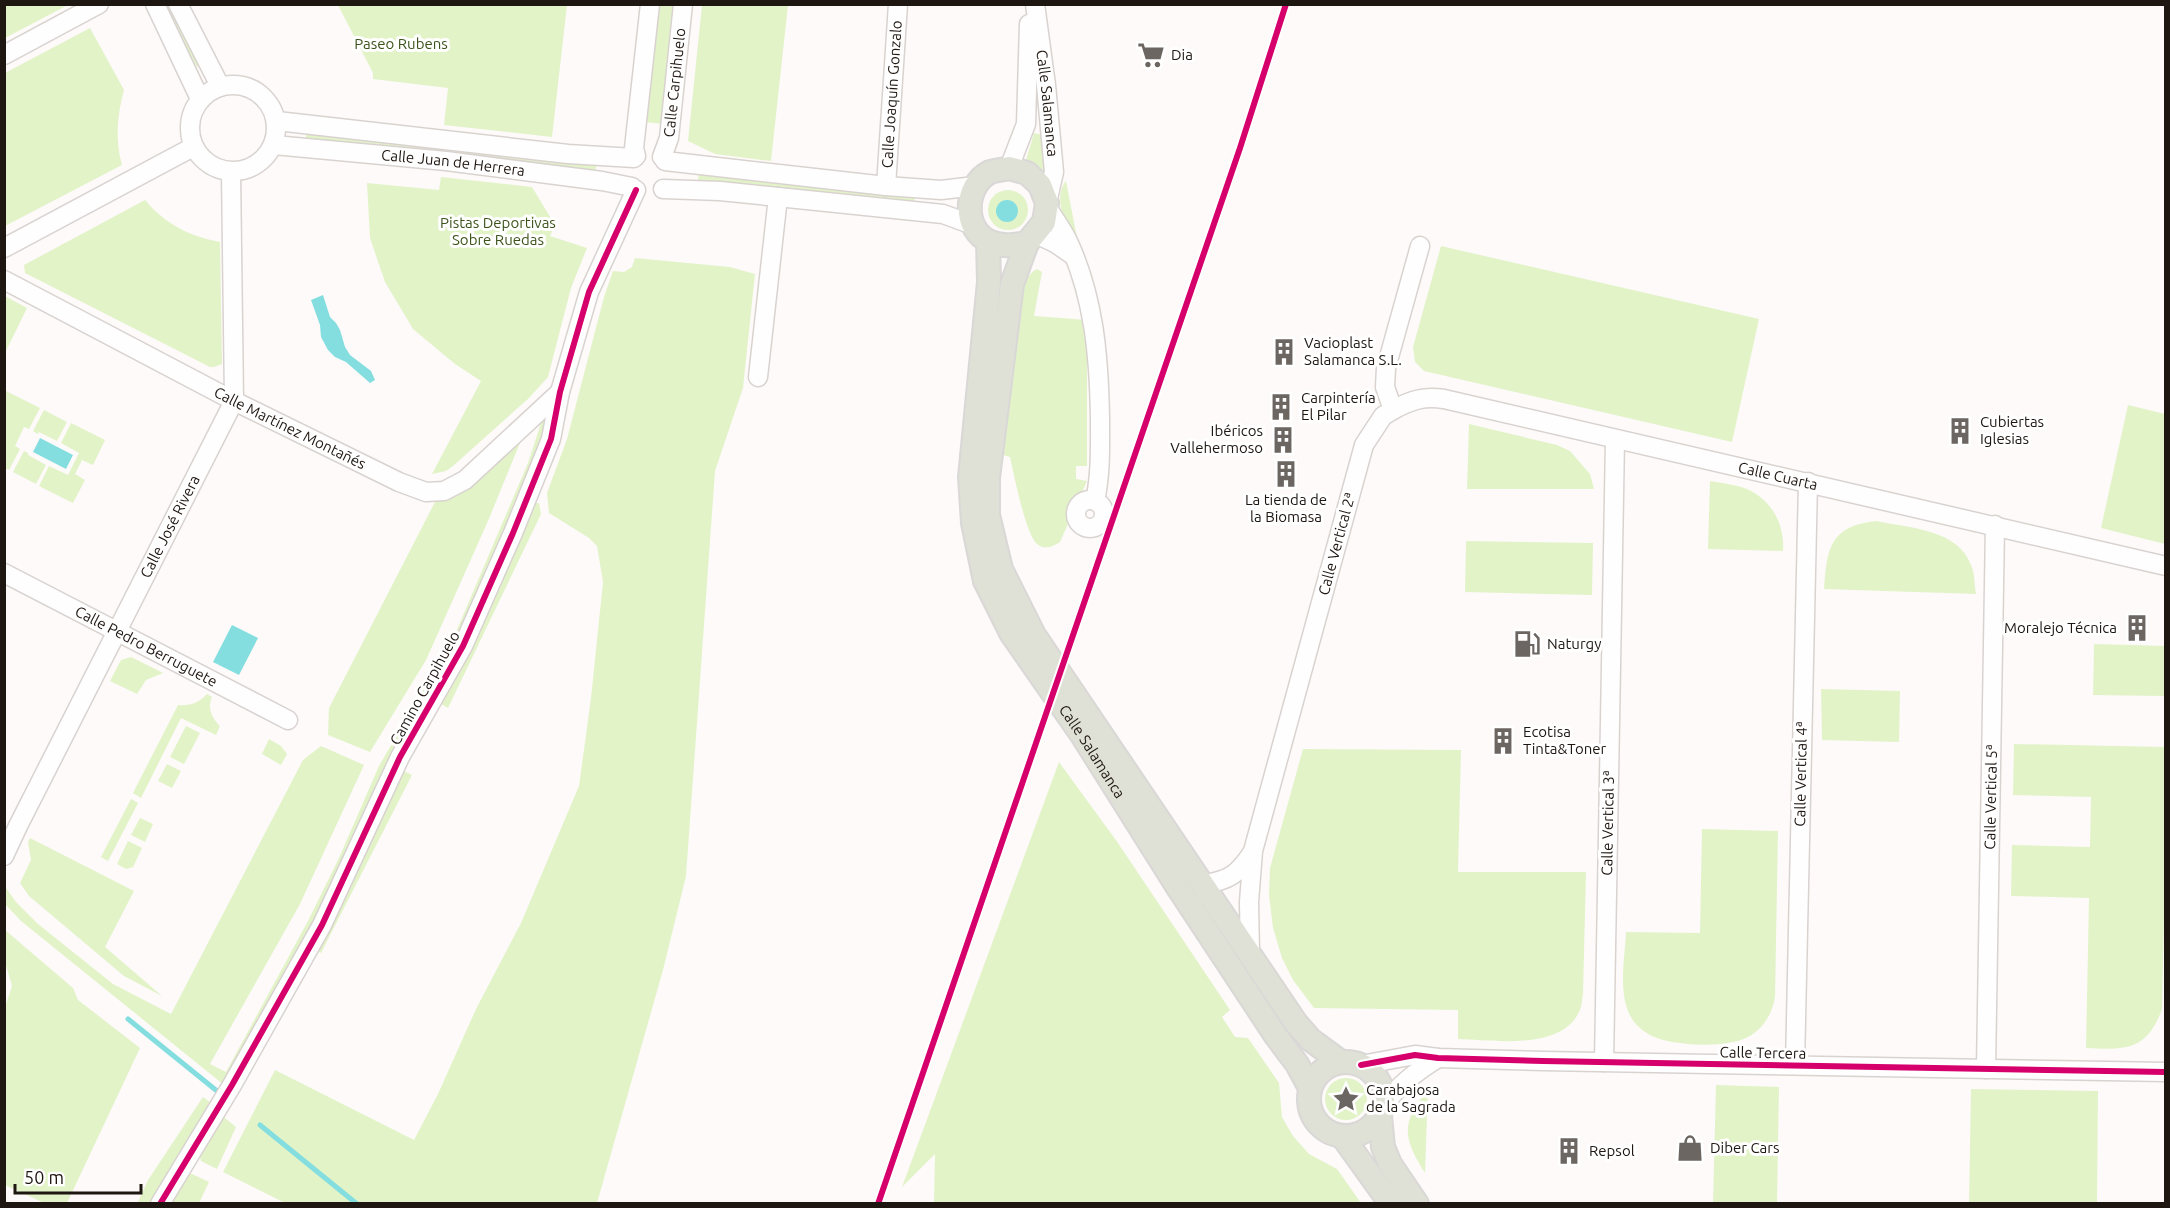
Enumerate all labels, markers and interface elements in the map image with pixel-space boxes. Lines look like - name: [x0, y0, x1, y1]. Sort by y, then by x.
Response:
- street label: Calle Joaquín Gonzalo: [878, 20, 905, 169]
- street label: Calle Carpihuelo: [660, 27, 688, 138]
- park label: Paseo Rubens: [354, 35, 448, 52]
- supermarket icon: Dia: [1136, 40, 1166, 70]
- place label: Dia: [1171, 46, 1193, 63]
- street label: Calle Salamanca: [1033, 49, 1062, 158]
- street label: Calle Juan de Herrera: [381, 146, 526, 179]
- park label: Pistas Deportivas Sobre Ruedas: [440, 214, 556, 248]
- place label: Vacioplast Salamanca S.L.: [1304, 334, 1402, 368]
- building icon: Vacioplast Salamanca S.L.: [1269, 337, 1299, 367]
- street label: Calle Martínez Montañés: [211, 383, 369, 472]
- place label: Carpintería El Pilar: [1301, 389, 1376, 423]
- building icon: Carpintería El Pilar: [1266, 392, 1296, 422]
- place label: Cubiertas Iglesias: [1980, 413, 2044, 447]
- building icon: Cubiertas Iglesias: [1945, 416, 1975, 446]
- place label: Ibéricos Vallehermoso: [1170, 422, 1263, 456]
- building icon: Ibéricos Vallehermoso: [1268, 425, 1298, 455]
- street label: Calle Cuarta: [1737, 458, 1819, 493]
- building icon: La tienda de la Biomasa: [1271, 459, 1301, 489]
- street label: Calle José Rivera: [137, 472, 203, 581]
- place label: La tienda de la Biomasa: [1245, 491, 1327, 525]
- street label: Calle Vertical 2ª: [1315, 491, 1358, 597]
- street label: Calle Pedro Berruguete: [72, 602, 220, 690]
- building icon: Moralejo Técnica: [2122, 613, 2152, 643]
- place label: Moralejo Técnica: [2004, 619, 2117, 636]
- street label: Camino Carpihuelo: [386, 628, 463, 748]
- fuel station icon: Naturgy: [1512, 629, 1542, 659]
- place label: Naturgy: [1547, 635, 1601, 652]
- street label: Calle Salamanca: [1056, 702, 1129, 801]
- street label: Calle Vertical 4ª: [1791, 721, 1810, 827]
- place label: Ecotisa Tinta&Toner: [1523, 723, 1607, 757]
- building icon: Ecotisa Tinta&Toner: [1488, 726, 1518, 756]
- street label: Calle Vertical 5ª: [1981, 744, 2000, 850]
- street label: Calle Vertical 3ª: [1598, 770, 1617, 876]
- street label: Calle Tercera: [1720, 1043, 1806, 1062]
- place label: Carabajosa de la Sagrada: [1366, 1081, 1456, 1115]
- place icon: Carabajosa de la Sagrada: [1331, 1084, 1361, 1114]
- shop icon: Diber Cars: [1675, 1133, 1705, 1163]
- building icon: Repsol: [1554, 1136, 1584, 1166]
- place label: Diber Cars: [1710, 1139, 1780, 1156]
- place label: Repsol: [1589, 1142, 1635, 1159]
- scale bar: [15, 1157, 141, 1195]
- text: 50 m: [24, 1167, 64, 1187]

